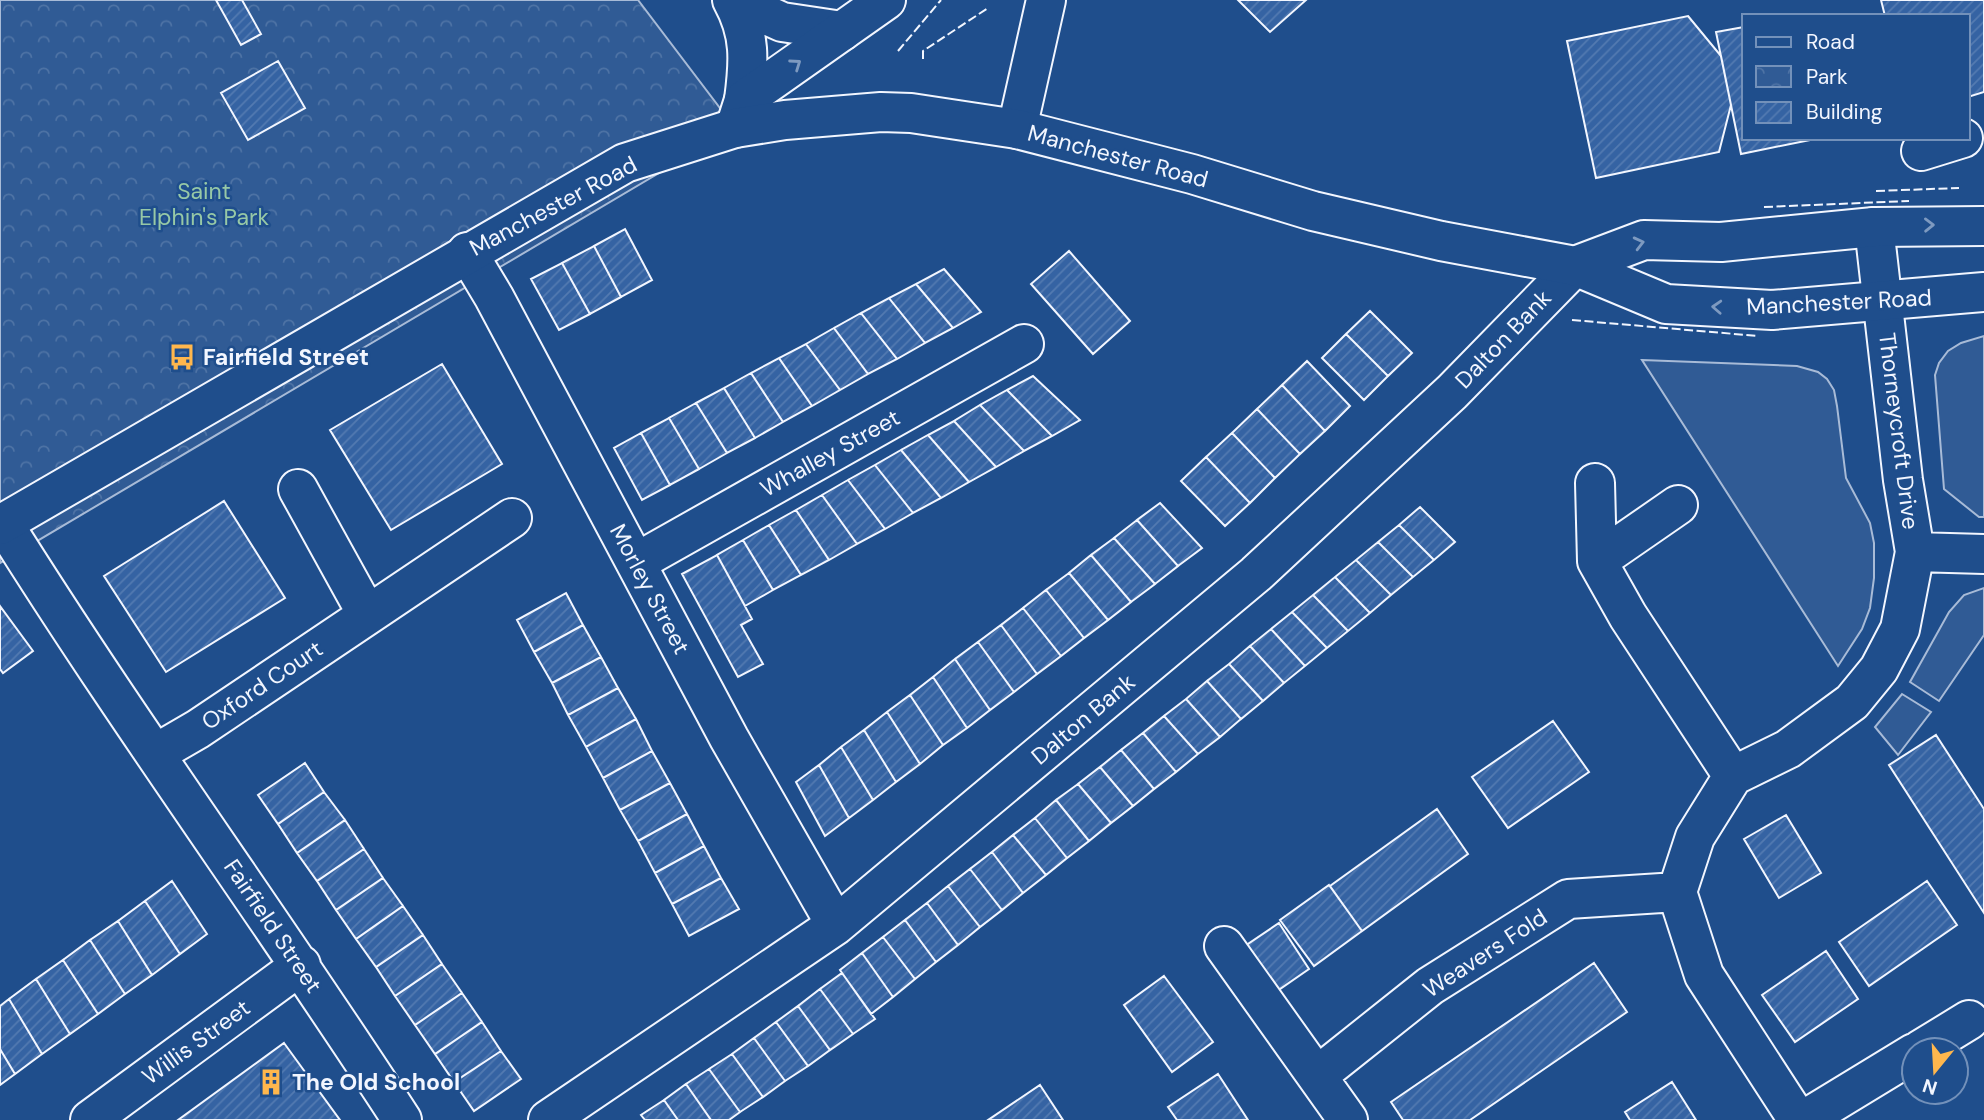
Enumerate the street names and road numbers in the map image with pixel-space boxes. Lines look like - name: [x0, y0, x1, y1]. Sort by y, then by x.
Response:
- street label: Manchester Road: [1025, 118, 1211, 194]
- street label: Manchester Road: [464, 149, 642, 263]
- street label: Manchester Road: [1746, 282, 1932, 322]
- street label: Dalton Bank: [1448, 283, 1558, 395]
- street label: Thorneycroft Drive: [1872, 331, 1926, 531]
- street label: Whalley Street: [755, 402, 905, 504]
- street label: Morley Street: [603, 519, 697, 659]
- street label: Oxford Court: [196, 634, 328, 736]
- street label: Dalton Bank: [1025, 667, 1141, 771]
- street label: Fairfield Street: [217, 853, 329, 999]
- street label: Weavers Fold: [1417, 902, 1553, 1004]
- street label: Willis Street: [136, 993, 256, 1091]

